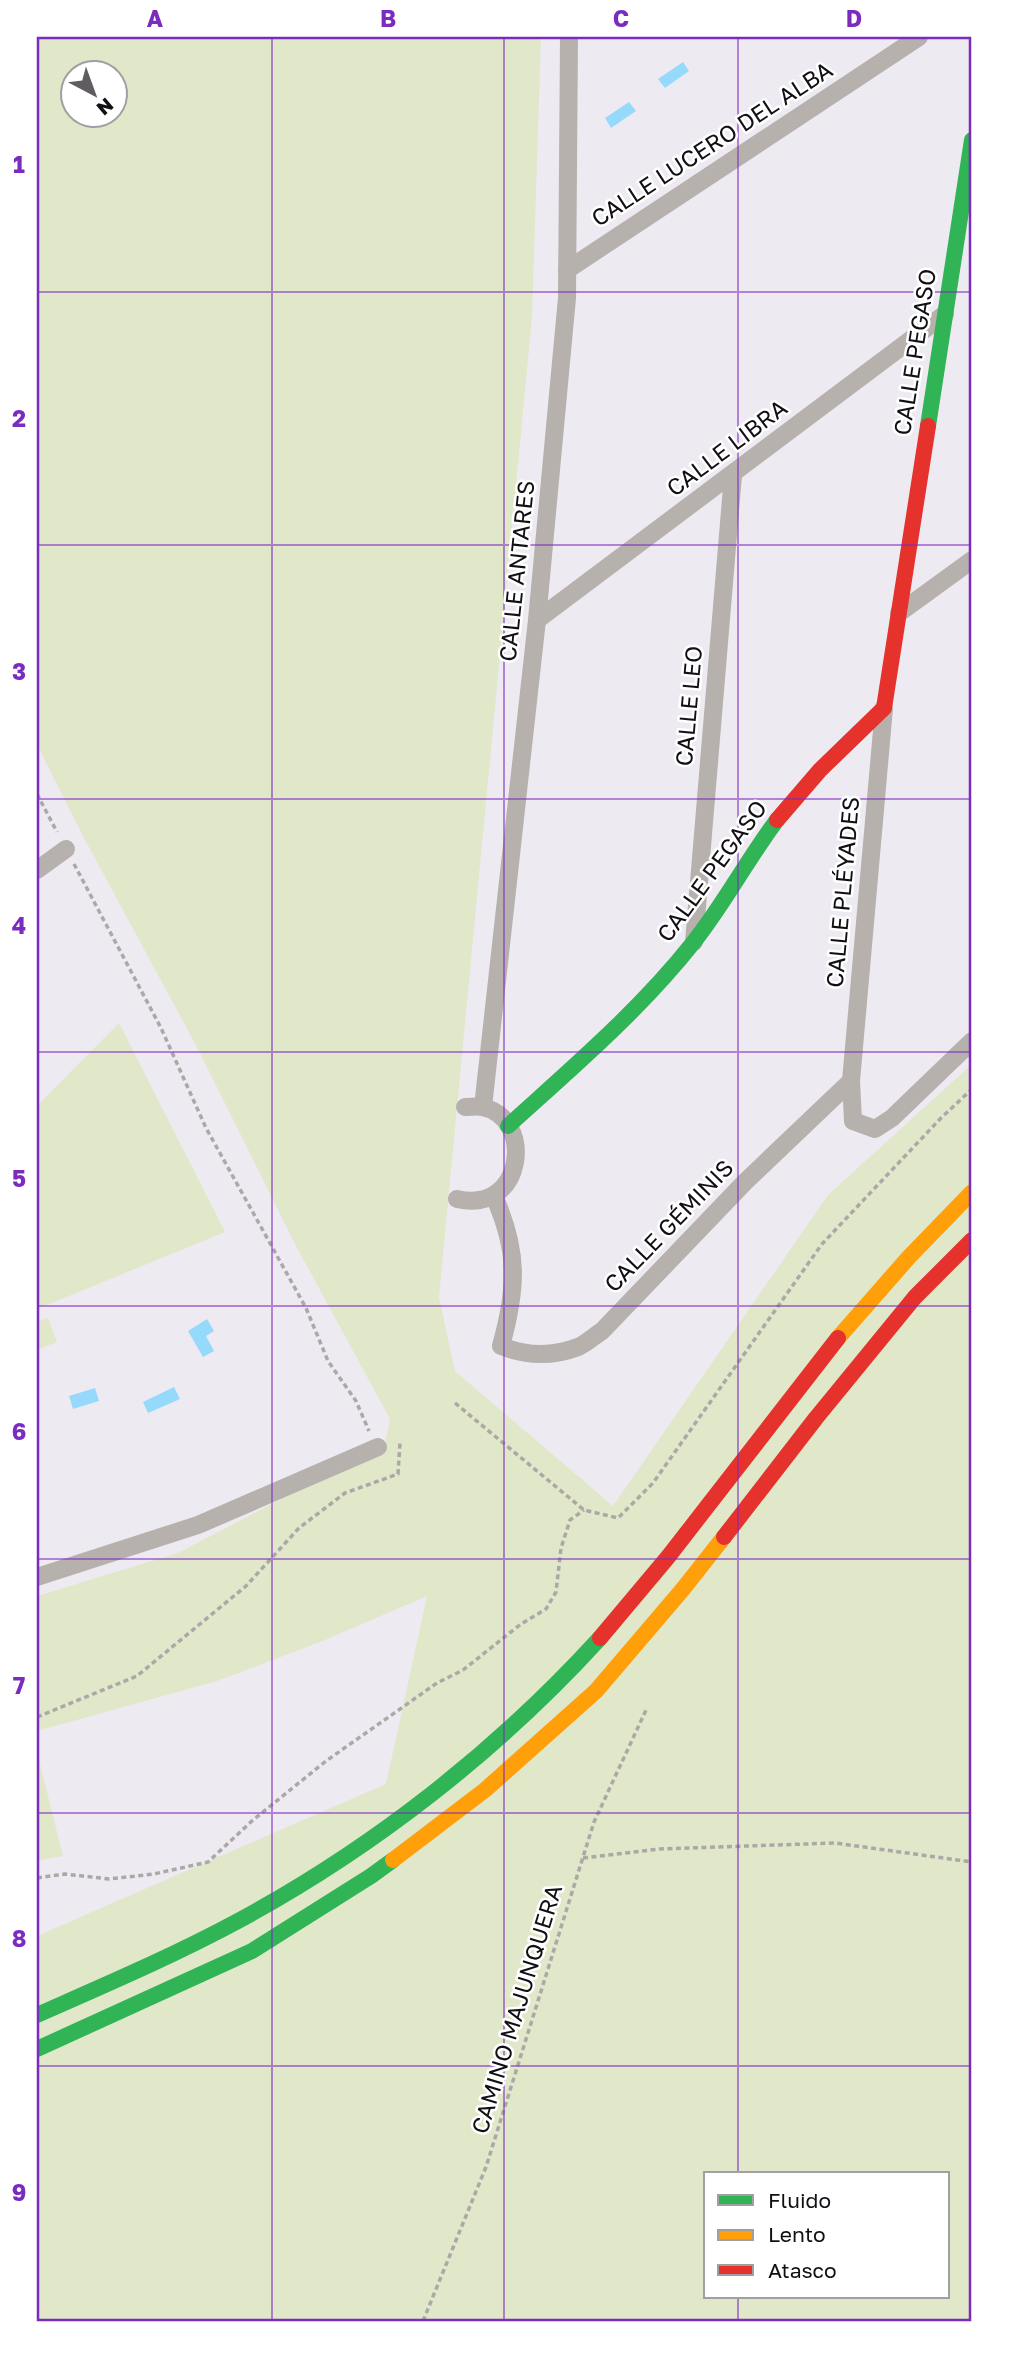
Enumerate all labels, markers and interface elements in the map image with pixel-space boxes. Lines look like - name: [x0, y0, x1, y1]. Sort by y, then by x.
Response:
- text: A: [147, 4, 164, 32]
- text: B: [380, 4, 396, 32]
- text: C: [613, 4, 629, 32]
- text: D: [846, 4, 862, 32]
- street label: CALLE LUCERO DEL ALBA: [586, 55, 837, 232]
- north arrow: [60, 60, 130, 130]
- text: N: [92, 94, 118, 121]
- text: 1: [13, 150, 25, 178]
- street label: CALLE PEGASO: [887, 267, 941, 437]
- street label: CALLE LIBRA: [661, 393, 792, 502]
- text: 2: [12, 404, 26, 432]
- street label: CALLE ANTARES: [493, 479, 539, 663]
- street label: CALLE LEO: [669, 645, 707, 767]
- text: 3: [12, 657, 26, 685]
- street label: CALLE PEGASO: [650, 794, 772, 947]
- street label: CALLE PLÉYADES: [820, 795, 864, 989]
- text: 4: [12, 911, 26, 939]
- street label: CALLE GÉMINIS: [598, 1153, 739, 1297]
- text: 5: [12, 1164, 26, 1192]
- text: 6: [12, 1417, 26, 1445]
- text: 7: [13, 1671, 25, 1699]
- street label: CAMINO MAJUNQUERA: [465, 1881, 567, 2137]
- text: 8: [12, 1924, 26, 1952]
- legend: [704, 2172, 950, 2298]
- text: 9: [12, 2178, 26, 2206]
- text: Fluido: [768, 2187, 831, 2213]
- text: Lento: [768, 2221, 826, 2247]
- text: Atasco: [768, 2257, 837, 2283]

